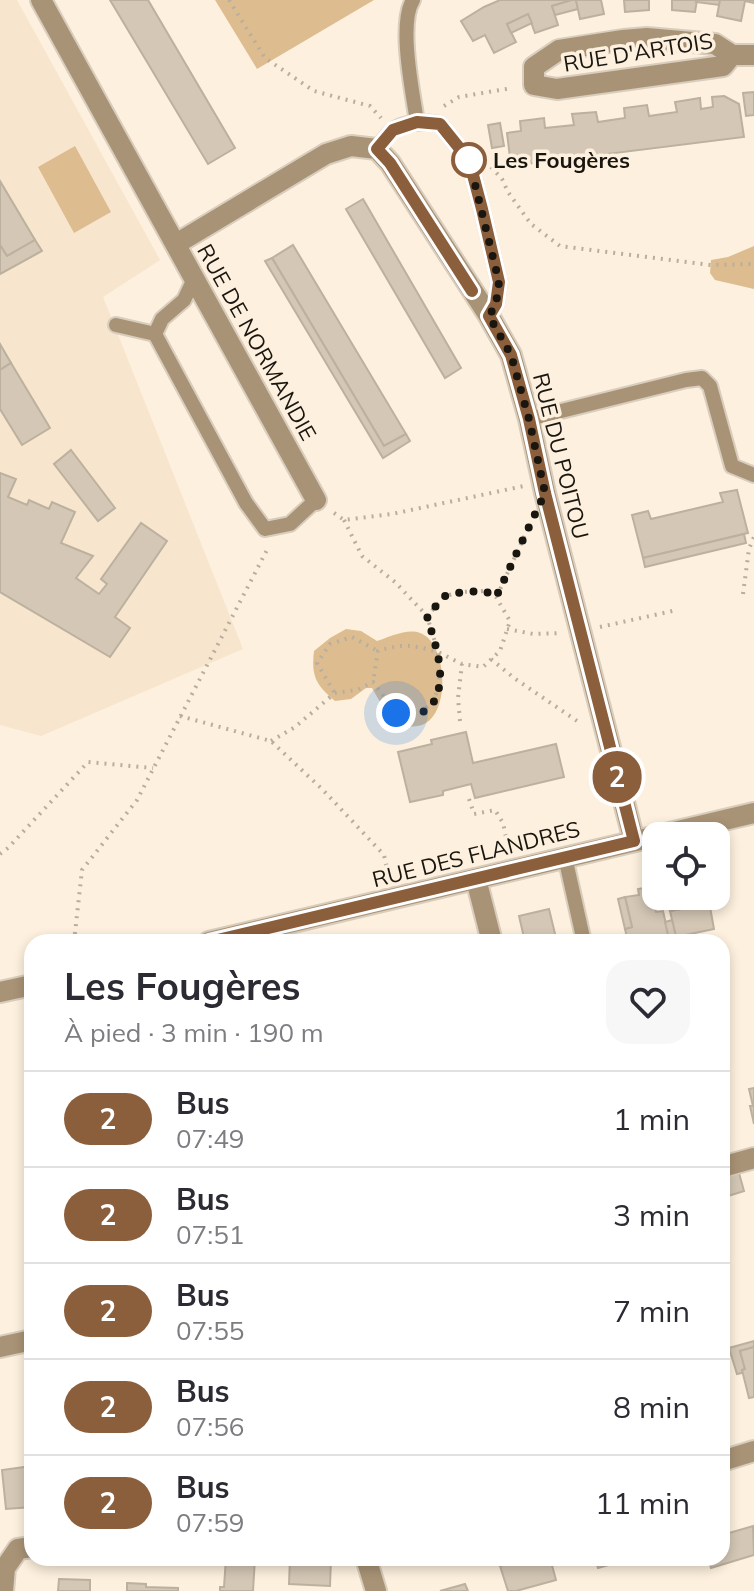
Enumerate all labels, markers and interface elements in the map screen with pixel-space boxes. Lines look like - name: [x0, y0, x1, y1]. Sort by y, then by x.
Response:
- street label: RUE D'ARTOIS: [561, 26, 715, 78]
- marker: Les Fougères: [452, 143, 486, 177]
- place label: Les Fougères: [493, 146, 630, 174]
- street label: RUE DE NORMANDIE: [191, 239, 323, 445]
- street label: RUE DU POITOU: [527, 370, 595, 542]
- your location: [376, 693, 416, 733]
- line badge: 2: [591, 751, 643, 803]
- text: 2: [609, 759, 625, 794]
- street label: RUE DES FLANDRES: [369, 815, 583, 893]
- map controls: [642, 822, 730, 910]
- button: locate: [642, 822, 730, 910]
- button: heart: [606, 960, 690, 1044]
- text: Les Fougères: [64, 962, 301, 1010]
- text: À pied · 3 min · 190 m: [64, 1016, 324, 1049]
- text: Bus: [176, 1084, 230, 1122]
- text: 1 min: [613, 1100, 690, 1138]
- text: 2: [100, 1101, 116, 1136]
- text: 07:49: [176, 1122, 244, 1155]
- text: Bus: [176, 1180, 230, 1218]
- text: 3 min: [613, 1196, 690, 1234]
- text: 2: [100, 1197, 116, 1232]
- text: 07:51: [176, 1218, 244, 1251]
- text: Bus: [176, 1276, 230, 1314]
- text: 7 min: [613, 1292, 690, 1330]
- text: 2: [100, 1293, 116, 1328]
- text: 07:55: [176, 1314, 244, 1347]
- text: Bus: [176, 1372, 230, 1410]
- text: 8 min: [613, 1388, 690, 1426]
- text: 2: [100, 1389, 116, 1424]
- text: 07:56: [176, 1410, 244, 1443]
- text: Bus: [176, 1468, 230, 1506]
- text: 11 min: [595, 1484, 690, 1522]
- text: 2: [100, 1485, 116, 1520]
- text: 07:59: [176, 1506, 244, 1539]

